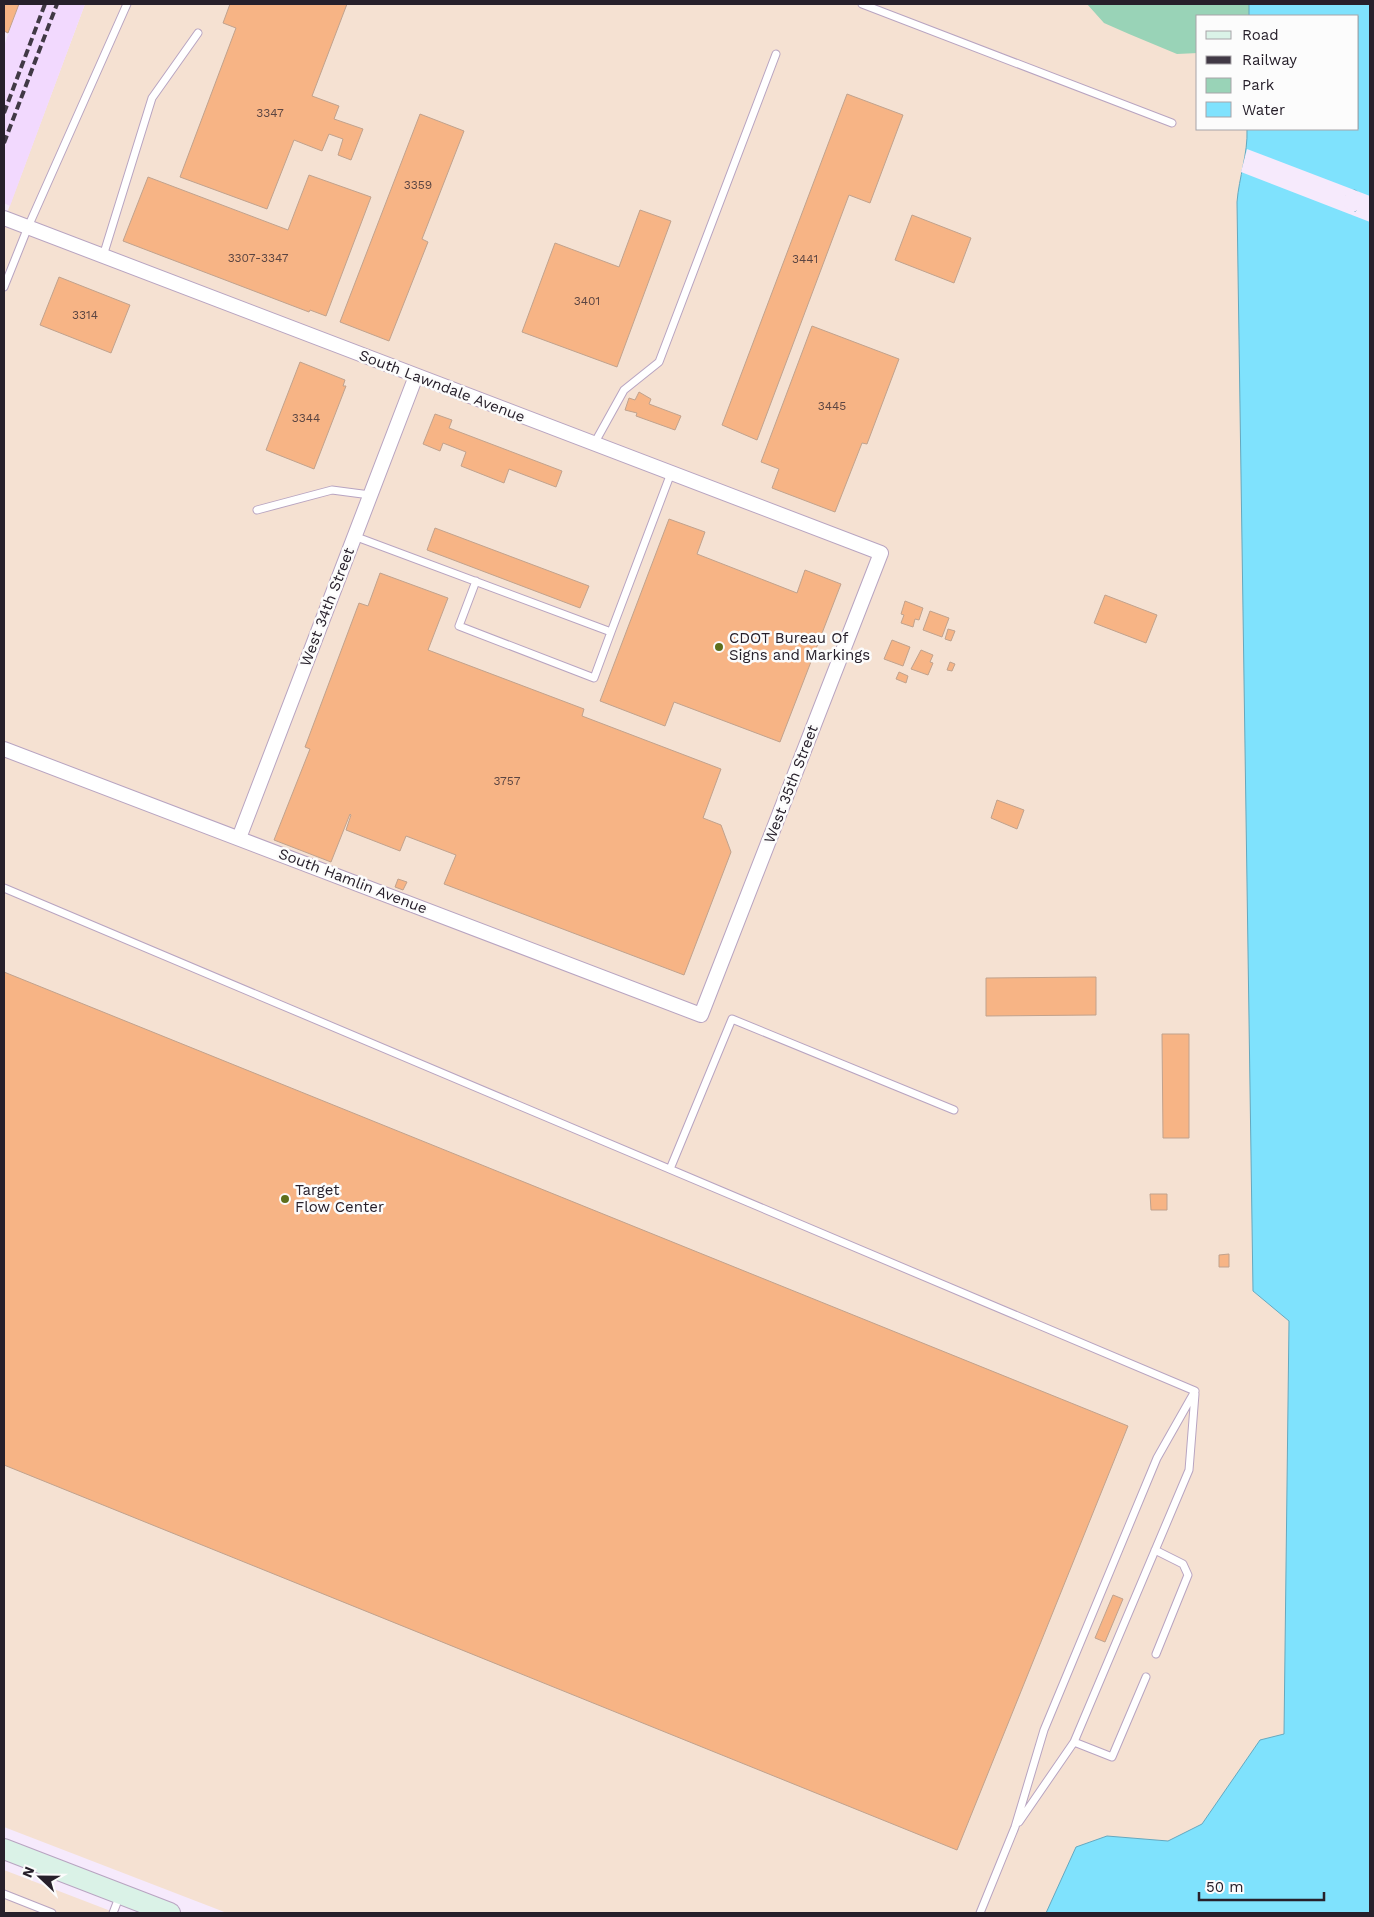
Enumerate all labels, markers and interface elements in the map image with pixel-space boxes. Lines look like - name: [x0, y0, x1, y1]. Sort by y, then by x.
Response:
- legend: [1196, 15, 1359, 130]
- text: Road: [1242, 26, 1279, 44]
- text: Railway: [1242, 51, 1297, 69]
- text: Park: [1242, 76, 1275, 94]
- text: Water: [1242, 101, 1285, 119]
- house number: 3347: [256, 106, 284, 120]
- house number: 3359: [404, 178, 432, 192]
- house number: 3307-3347: [228, 251, 289, 265]
- house number: 3441: [792, 252, 818, 266]
- house number: 3401: [574, 294, 600, 308]
- house number: 3314: [72, 308, 98, 322]
- street label: South Lawndale Avenue: [356, 346, 528, 426]
- house number: 3445: [818, 399, 846, 413]
- house number: 3344: [292, 411, 320, 425]
- street label: West 34th Street: [296, 544, 358, 669]
- place label: CDOT Bureau Of Signs and Markings: [729, 629, 870, 664]
- marker: CDOT Bureau Of Signs and Markings: [713, 641, 725, 653]
- street label: West 35th Street: [760, 722, 822, 846]
- house number: 3757: [494, 774, 521, 788]
- street label: South Hamlin Avenue: [276, 844, 430, 918]
- place label: Target Flow Center: [295, 1181, 384, 1216]
- marker: Target Flow Center: [279, 1193, 291, 1205]
- north arrow: [15, 1852, 65, 1902]
- text: N: [19, 1864, 37, 1880]
- scale bar: [1199, 1870, 1324, 1902]
- text: 50 m: [1206, 1878, 1243, 1896]

